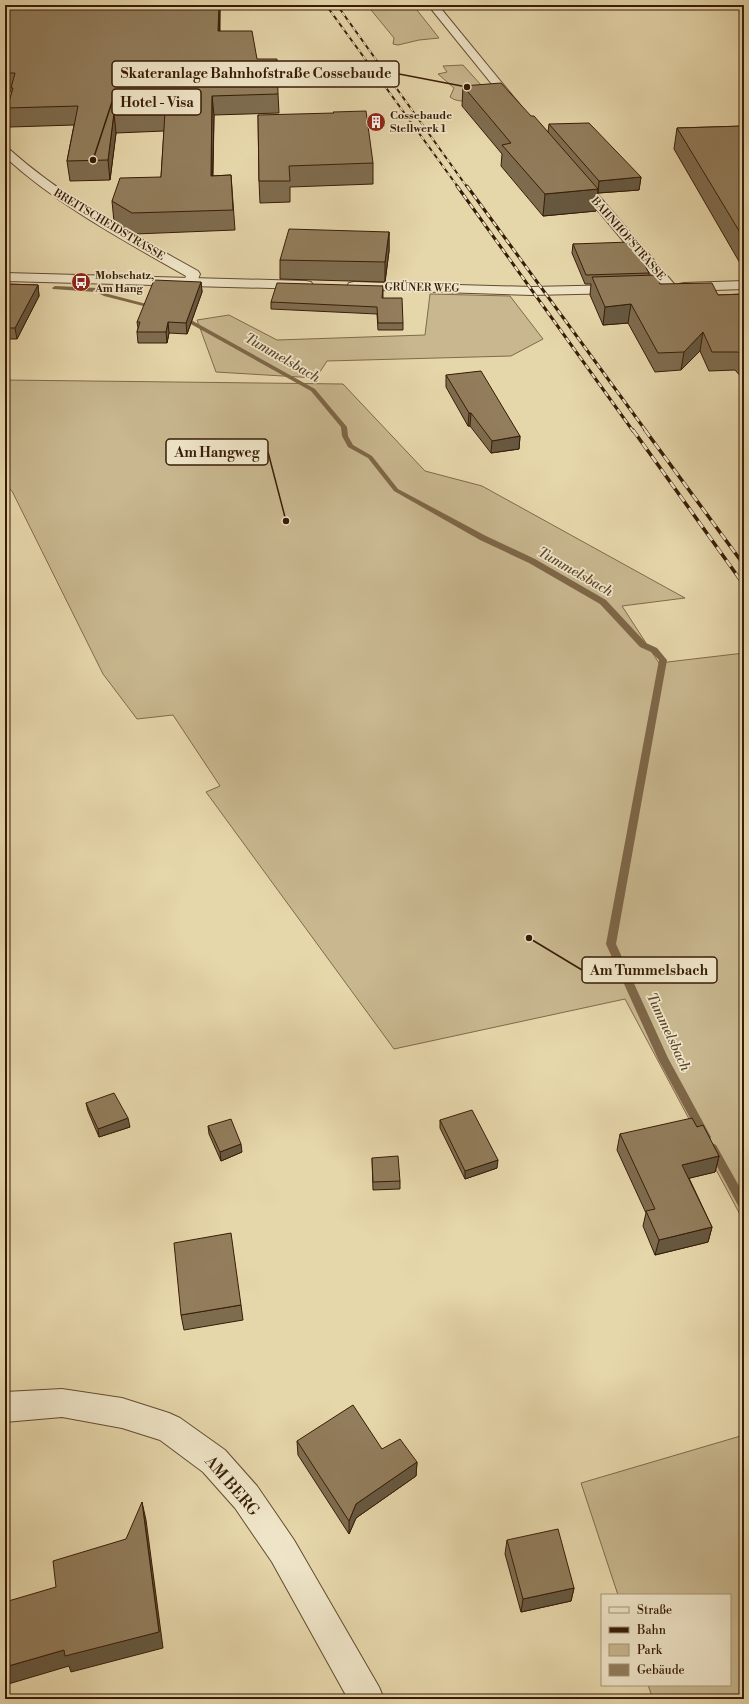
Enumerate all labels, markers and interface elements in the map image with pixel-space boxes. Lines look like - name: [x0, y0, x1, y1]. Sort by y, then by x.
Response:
- callout: Skateranlage Bahnhofstraße Cossebaude: [112, 61, 399, 87]
- text: Skateranlage Bahnhofstraße Cossebaude: [121, 65, 392, 83]
- callout: Hotel - Visa: [112, 89, 201, 115]
- text: Hotel - Visa: [120, 94, 194, 112]
- place label: Cossebaude Stellwerk 1: [390, 109, 452, 136]
- building icon: Cossebaude Stellwerk 1: [365, 111, 387, 133]
- street label: BREITSCHEIDSTRASSE: [50, 186, 167, 264]
- street label: BAHNHOFSTRASSE: [587, 194, 668, 284]
- place label: Mobschatz, Am Hang: [94, 269, 154, 296]
- bus stop icon: Mobschatz, Am Hang: [70, 271, 92, 293]
- street label: GRÜNER WEG: [384, 279, 460, 296]
- water label: Tummelsbach: [241, 329, 323, 387]
- callout: Am Hangweg: [166, 439, 268, 465]
- text: Am Hangweg: [173, 444, 261, 462]
- water label: Tummelsbach: [534, 543, 616, 601]
- callout: Am Tummelsbach: [582, 957, 717, 983]
- text: Am Tummelsbach: [589, 962, 708, 980]
- water label: Tummelsbach: [642, 990, 694, 1074]
- street label: AM BERG: [200, 1451, 264, 1520]
- legend: [601, 1594, 731, 1686]
- text: Straße: [637, 1603, 672, 1618]
- text: Bahn: [636, 1623, 666, 1638]
- text: Park: [637, 1643, 663, 1658]
- text: Gebäude: [637, 1663, 685, 1678]

